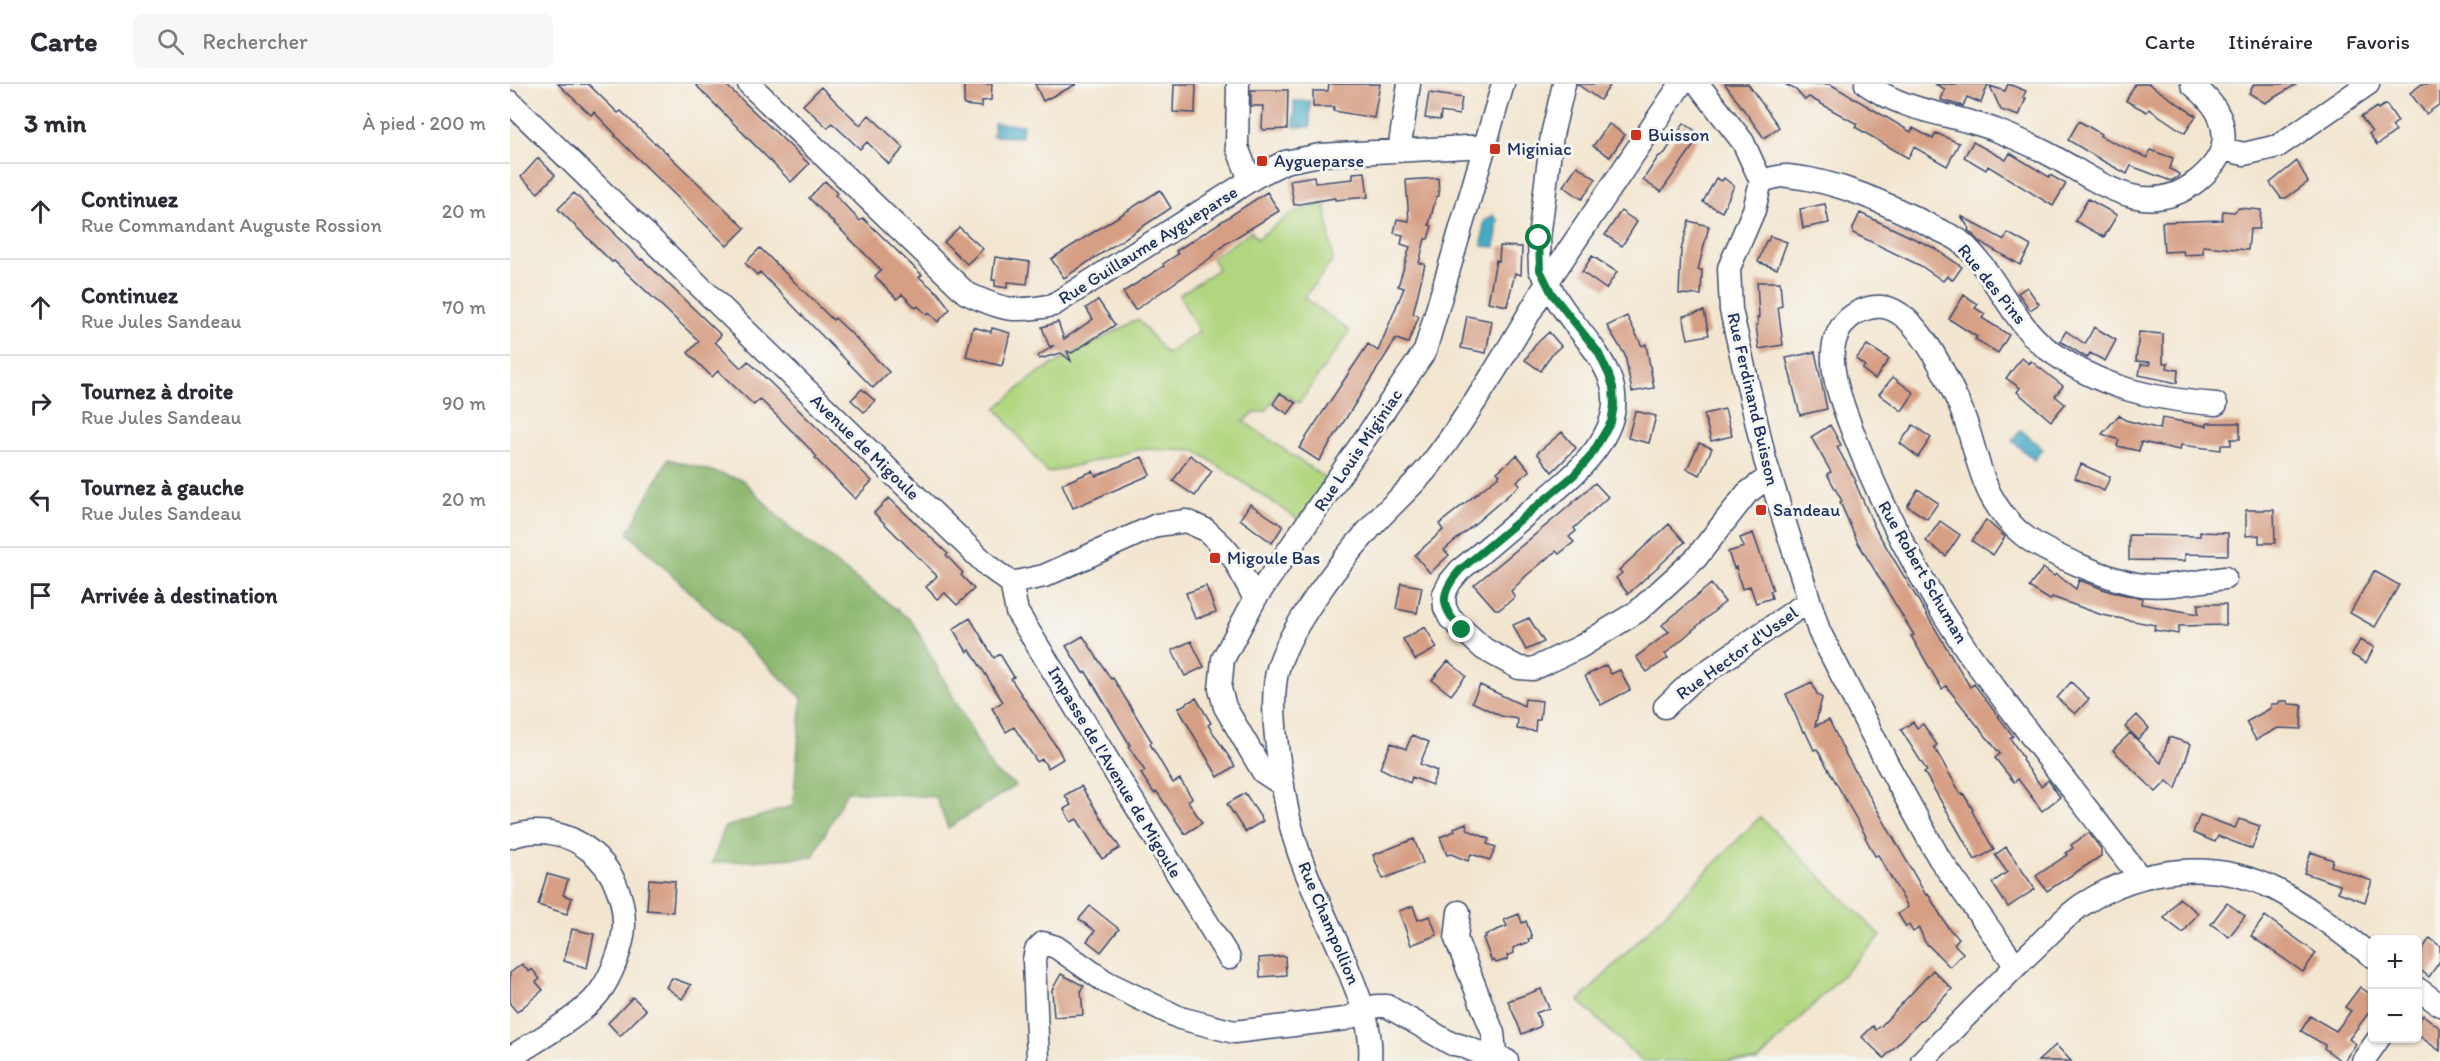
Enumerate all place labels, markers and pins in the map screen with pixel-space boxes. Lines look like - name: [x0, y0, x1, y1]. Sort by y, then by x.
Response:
- place label: Buisson: [1648, 124, 1710, 146]
- marker: Buisson: [1629, 128, 1643, 142]
- place label: Miginiac: [1507, 138, 1572, 160]
- marker: Miginiac: [1488, 142, 1502, 156]
- place label: Aygueparse: [1274, 150, 1364, 172]
- marker: Aygueparse: [1255, 154, 1269, 168]
- place label: Sandeau: [1773, 499, 1840, 521]
- marker: Sandeau: [1754, 503, 1768, 517]
- place label: Migoule Bas: [1227, 547, 1320, 569]
- marker: Migoule Bas: [1208, 551, 1222, 565]

